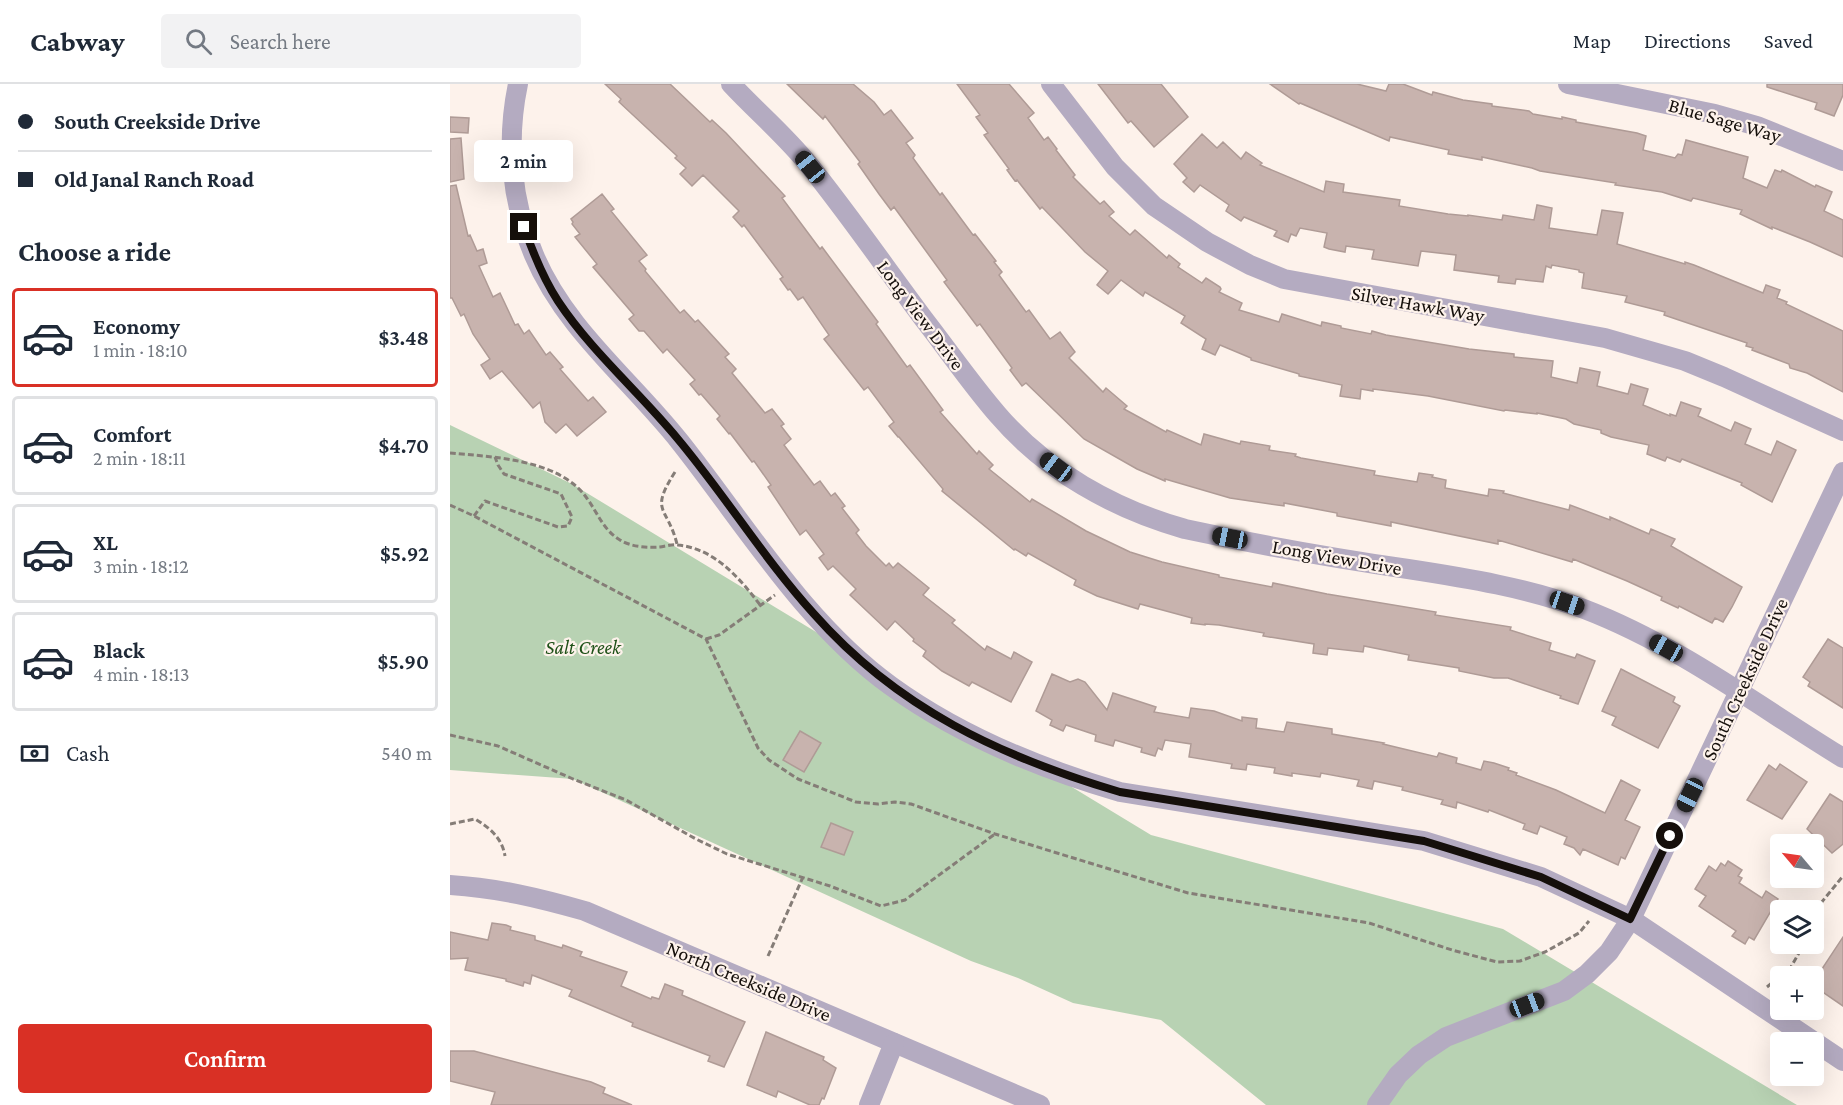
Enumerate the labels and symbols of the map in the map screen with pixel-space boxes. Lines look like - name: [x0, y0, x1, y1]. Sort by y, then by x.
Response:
- street label: Blue Sage Way: [1666, 93, 1784, 148]
- callout: 2 min: [475, 140, 574, 182]
- car: [792, 147, 828, 187]
- route end: [510, 213, 537, 240]
- street label: Long View Drive: [872, 256, 969, 375]
- street label: Silver Hawk Way: [1350, 281, 1487, 328]
- car: [1036, 449, 1076, 485]
- car: [1211, 526, 1249, 550]
- street label: Long View Drive: [1270, 535, 1404, 580]
- car: [1547, 589, 1587, 617]
- street label: South Creekside Drive: [1698, 594, 1792, 763]
- car: [1646, 631, 1686, 665]
- park label: Salt Creek: [545, 636, 622, 658]
- car: [1674, 775, 1706, 815]
- route start: [1656, 822, 1683, 849]
- north arrow: [1770, 834, 1824, 888]
- street label: North Creekside Drive: [664, 936, 835, 1026]
- car: [1507, 990, 1547, 1020]

